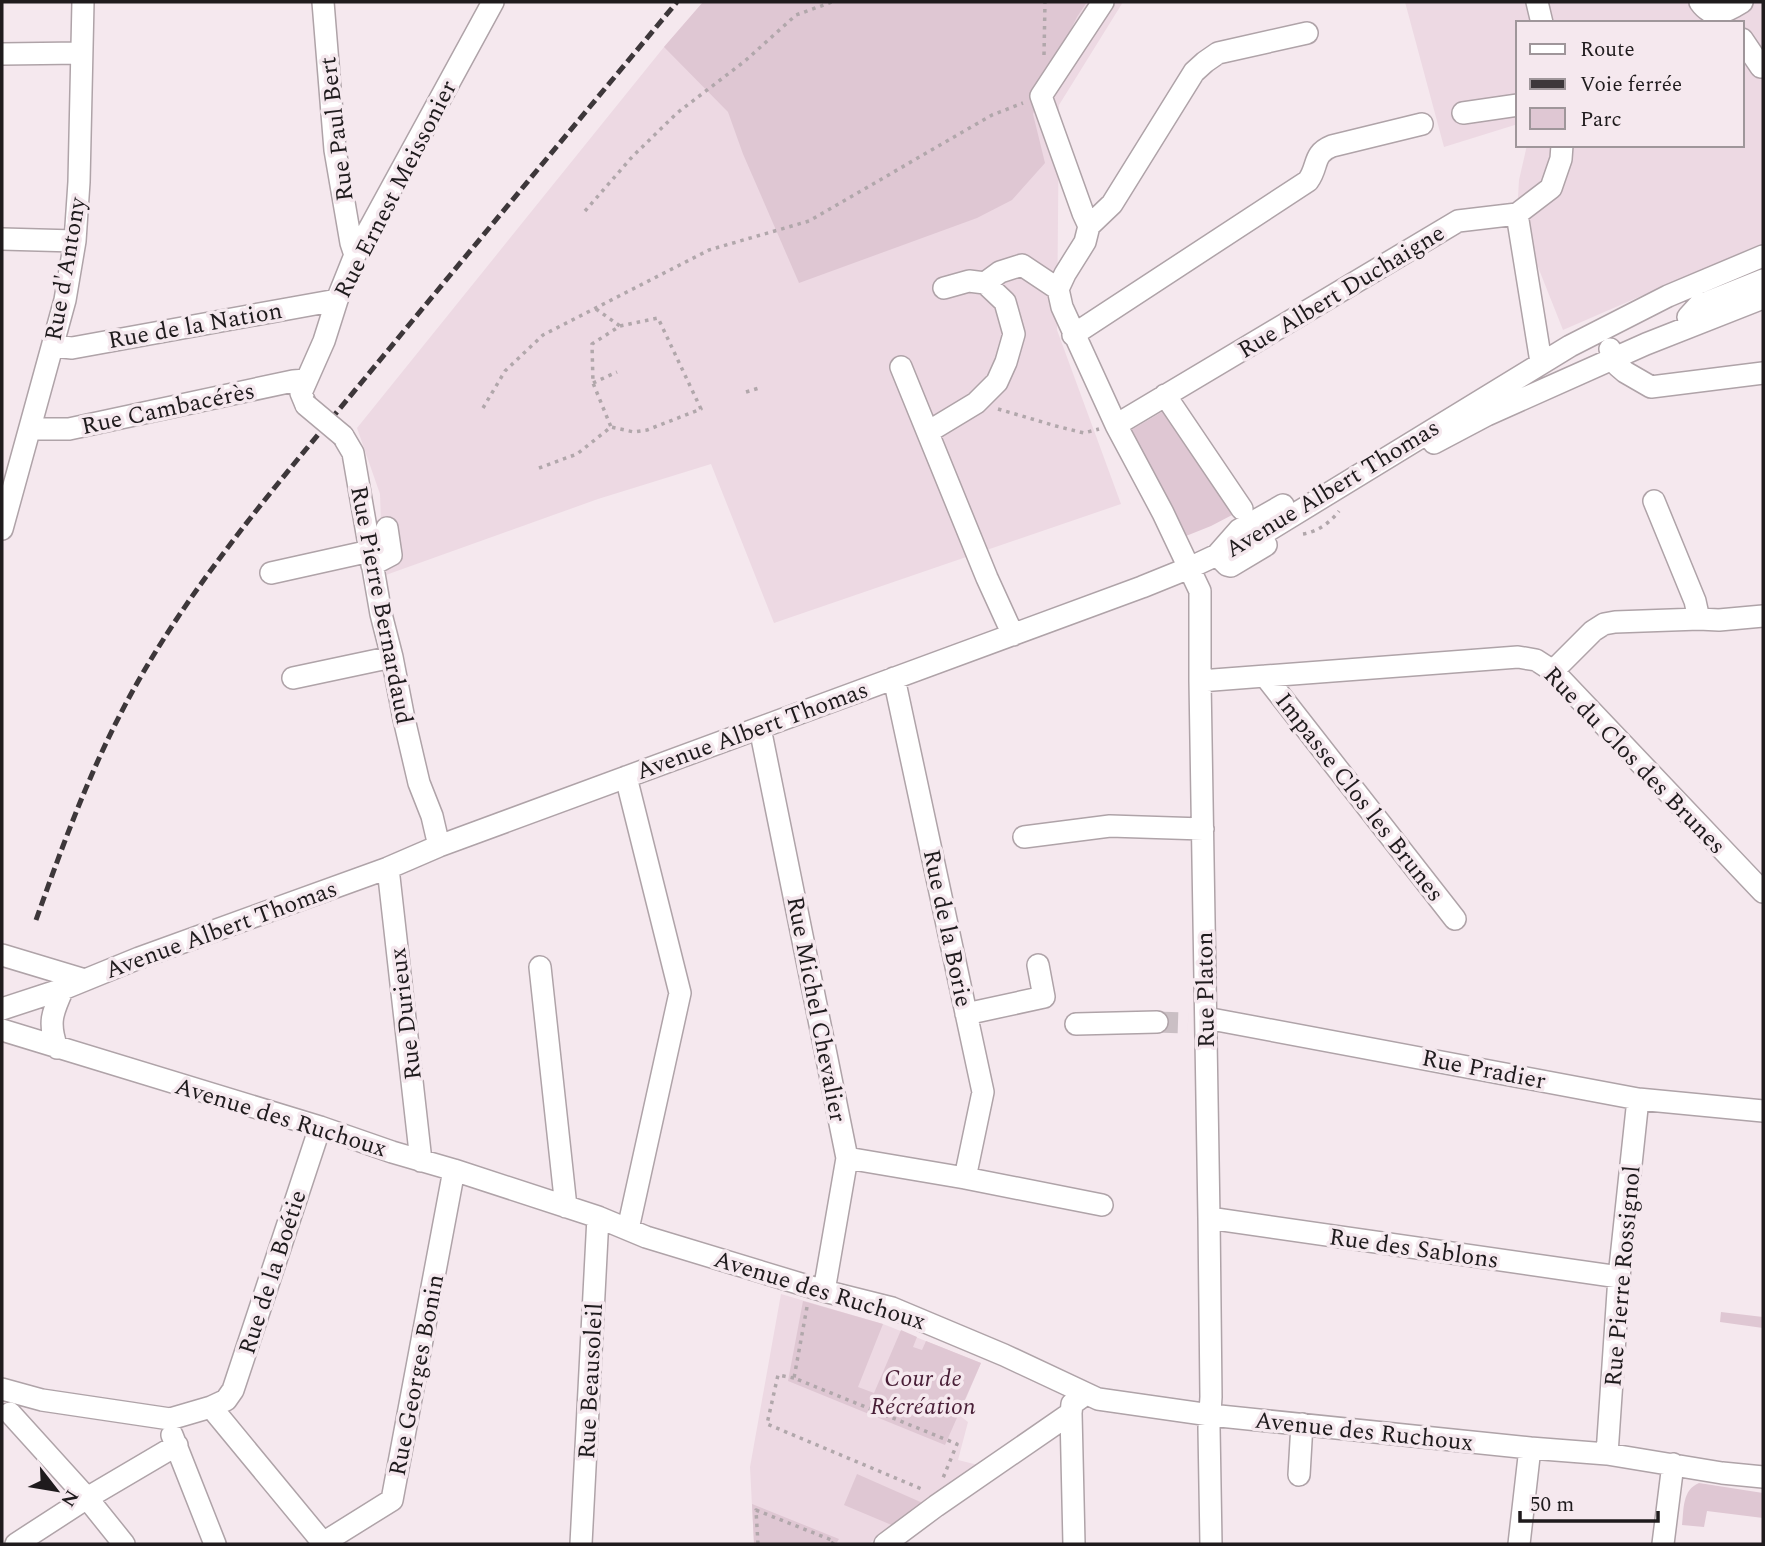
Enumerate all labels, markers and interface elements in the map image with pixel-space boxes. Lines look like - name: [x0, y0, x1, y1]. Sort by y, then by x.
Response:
- legend: [1516, 21, 1744, 147]
- text: Route: [1580, 34, 1635, 66]
- street label: Rue Paul Bert: [310, 54, 364, 203]
- text: Voie ferrée: [1580, 69, 1682, 101]
- street label: Rue Ernest Meissonier: [325, 74, 467, 305]
- text: Parc: [1580, 104, 1622, 136]
- street label: Rue d'Antony: [36, 193, 97, 344]
- street label: Rue Albert Duchaigne: [1231, 216, 1452, 368]
- street label: Rue de la Nation: [105, 293, 285, 359]
- street label: Rue Cambacérès: [78, 373, 258, 445]
- street label: Avenue Albert Thomas: [1218, 410, 1447, 567]
- street label: Rue Pierre Bernardaud: [340, 483, 422, 728]
- street label: Rue du Clos des Brunes: [1535, 658, 1734, 863]
- street label: Avenue Albert Thomas: [631, 672, 874, 790]
- street label: Impasse Clos les Brunes: [1266, 685, 1453, 910]
- street label: Rue de la Borie: [913, 846, 981, 1010]
- street label: Avenue Albert Thomas: [100, 871, 343, 989]
- street label: Rue Michel Chevalier: [776, 893, 856, 1125]
- street label: Rue Platon: [1187, 931, 1225, 1049]
- street label: Rue Durieux: [380, 946, 432, 1082]
- street label: Rue Pradier: [1419, 1040, 1549, 1100]
- street label: Avenue des Ruchoux: [170, 1069, 391, 1167]
- street label: Rue Pierre Rossignol: [1595, 1164, 1651, 1388]
- street label: Rue de la Boétie: [229, 1185, 317, 1359]
- street label: Rue des Sablons: [1327, 1219, 1501, 1279]
- street label: Avenue des Ruchoux: [709, 1242, 930, 1340]
- street label: Rue Georges Bonin: [380, 1271, 454, 1479]
- street label: Rue Beausoleil: [569, 1302, 613, 1460]
- park label: Cour de Récréation: [870, 1361, 976, 1425]
- street label: Avenue des Ruchoux: [1253, 1403, 1475, 1461]
- north arrow: [21, 1455, 91, 1525]
- scale bar: [1520, 1480, 1658, 1524]
- text: N: [53, 1484, 86, 1512]
- text: 50 m: [1530, 1489, 1574, 1521]

